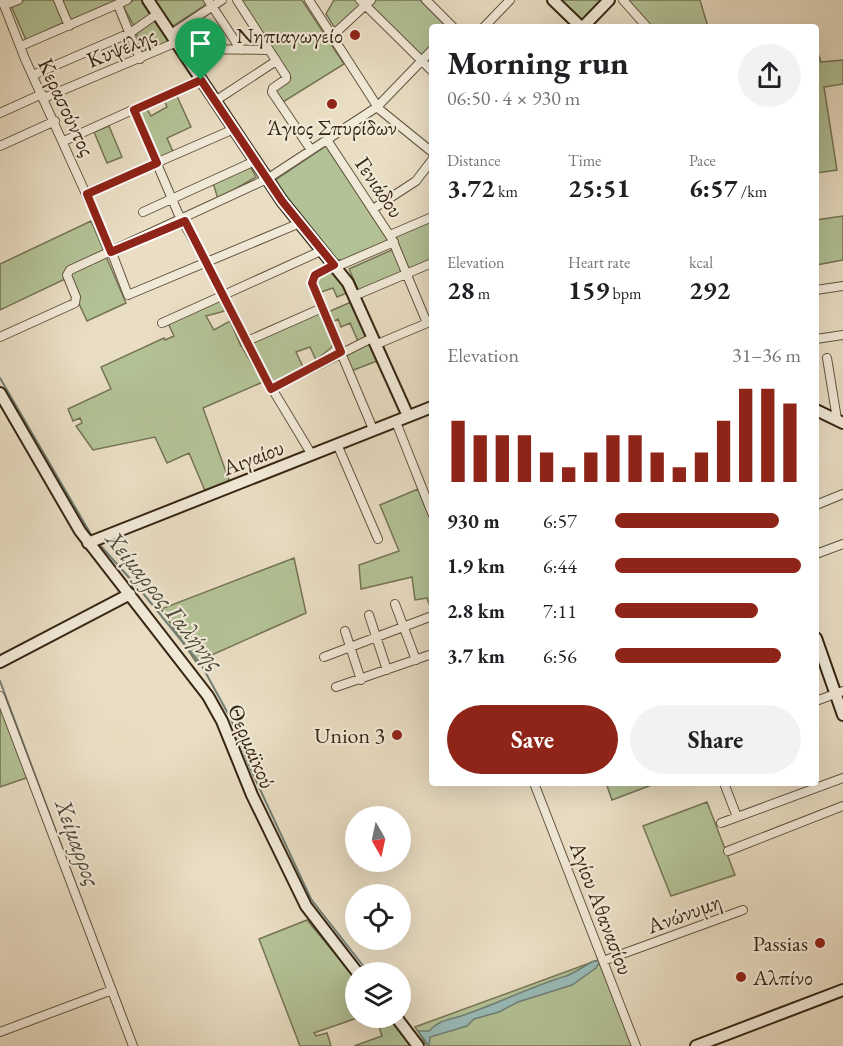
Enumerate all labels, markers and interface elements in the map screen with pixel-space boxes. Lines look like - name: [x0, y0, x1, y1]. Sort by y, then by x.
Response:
- pin: [175, 18, 226, 80]
- street label: Κυψέλης: [82, 20, 160, 74]
- place label: Νηπιαγωγείο: [236, 21, 343, 50]
- icon: arrive: [184, 27, 217, 60]
- marker: Νηπιαγωγείο: [348, 28, 362, 42]
- text: Morning run: [447, 41, 629, 84]
- button: share: [738, 44, 801, 107]
- street label: Κερασούντος: [31, 54, 102, 161]
- text: 06:50 · 4 × 930 m: [447, 85, 580, 111]
- marker: Άγιος Σπυρίδων: [325, 97, 339, 111]
- place label: Άγιος Σπυρίδων: [266, 113, 397, 142]
- text: Distance: [447, 150, 500, 171]
- text: Time: [568, 150, 601, 171]
- text: Pace: [689, 150, 716, 171]
- street label: Γενιάδου: [349, 151, 411, 224]
- text: 3.72: [447, 171, 495, 205]
- text: 25:51: [568, 171, 630, 205]
- text: 6:57: [689, 171, 738, 205]
- text: km: [495, 181, 518, 202]
- text: /km: [738, 181, 767, 202]
- text: Elevation: [447, 252, 505, 273]
- text: Heart rate: [568, 252, 630, 273]
- text: kcal: [689, 252, 713, 273]
- text: 28: [447, 273, 475, 307]
- text: 159: [568, 273, 609, 307]
- text: 292: [689, 273, 730, 307]
- text: m: [475, 283, 490, 304]
- text: bpm: [609, 283, 641, 304]
- text: Elevation: [447, 342, 519, 368]
- text: 31–36 m: [732, 342, 801, 368]
- street label: Αιγαίου: [217, 433, 288, 483]
- text: 930 m: [447, 508, 500, 534]
- text: 6:57: [543, 508, 577, 534]
- water label: Χείμαρρος Γαλήνης: [98, 523, 231, 677]
- text: 1.9 km: [447, 553, 505, 579]
- text: 6:44: [543, 553, 577, 579]
- text: 2.8 km: [447, 598, 505, 624]
- text: 7:11: [543, 598, 577, 624]
- text: 3.7 km: [447, 643, 505, 669]
- text: 6:56: [543, 643, 577, 669]
- street label: Θερμαϊκού: [221, 699, 282, 793]
- button: Save: [447, 705, 618, 774]
- button: Share: [630, 705, 801, 774]
- place label: Union 3: [314, 721, 385, 750]
- marker: Union 3: [390, 728, 404, 742]
- water label: Χείμαρρος: [48, 793, 109, 891]
- north arrow: [345, 806, 411, 872]
- map controls: [345, 806, 411, 1028]
- street label: Αγίου Αθανασίου: [563, 837, 640, 979]
- button: locate: [345, 884, 411, 950]
- street label: Ανώνυμη: [642, 887, 725, 941]
- place label: Passias: [753, 929, 808, 958]
- marker: Passias: [813, 936, 827, 950]
- button: layers: [345, 962, 411, 1028]
- place label: Αλπίνο: [752, 963, 813, 992]
- marker: Αλπίνο: [734, 970, 748, 984]

